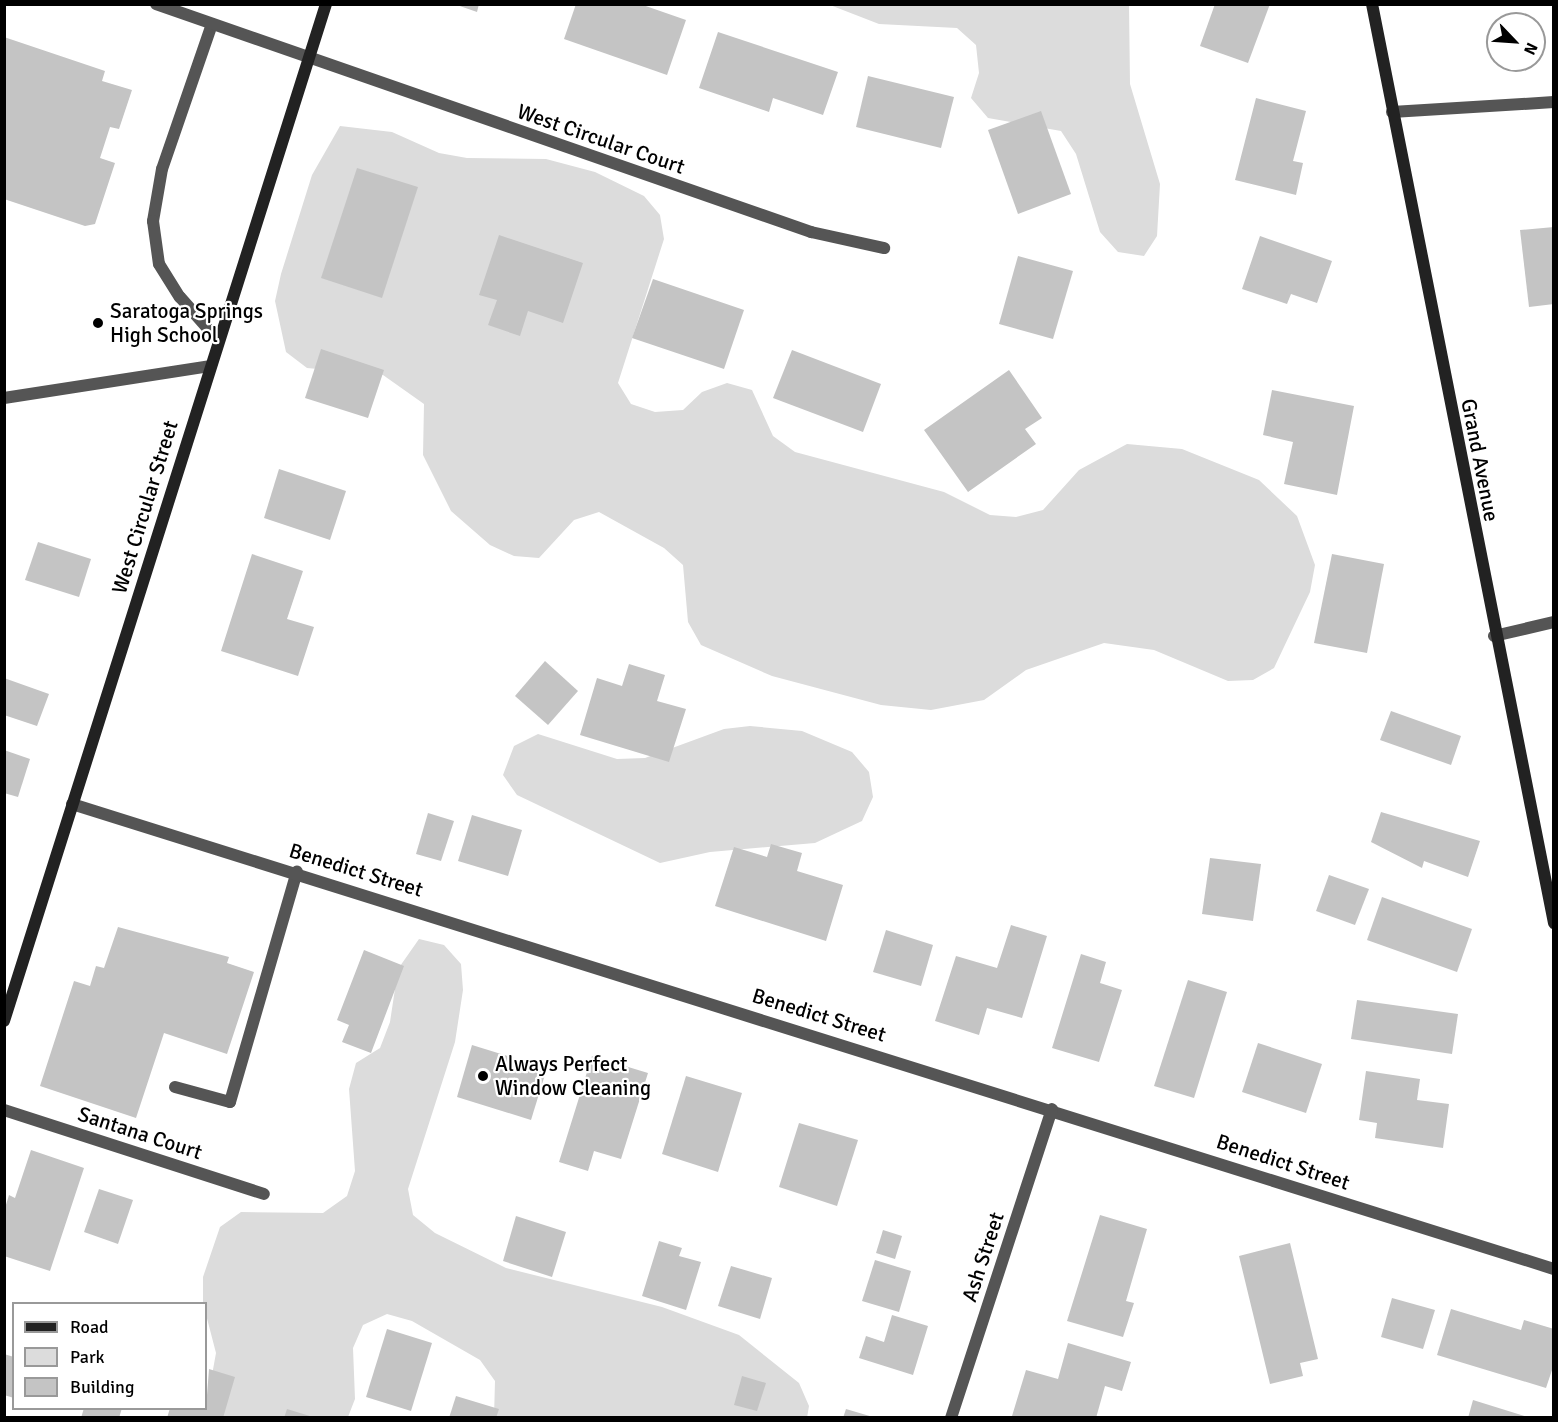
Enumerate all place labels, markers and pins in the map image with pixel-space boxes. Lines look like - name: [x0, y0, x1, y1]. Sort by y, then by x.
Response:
- place label: Saratoga Springs High School: [110, 298, 263, 348]
- marker: Saratoga Springs High School: [91, 316, 105, 330]
- place label: Always Perfect Window Cleaning: [495, 1051, 651, 1101]
- marker: Always Perfect Window Cleaning: [476, 1069, 490, 1083]

